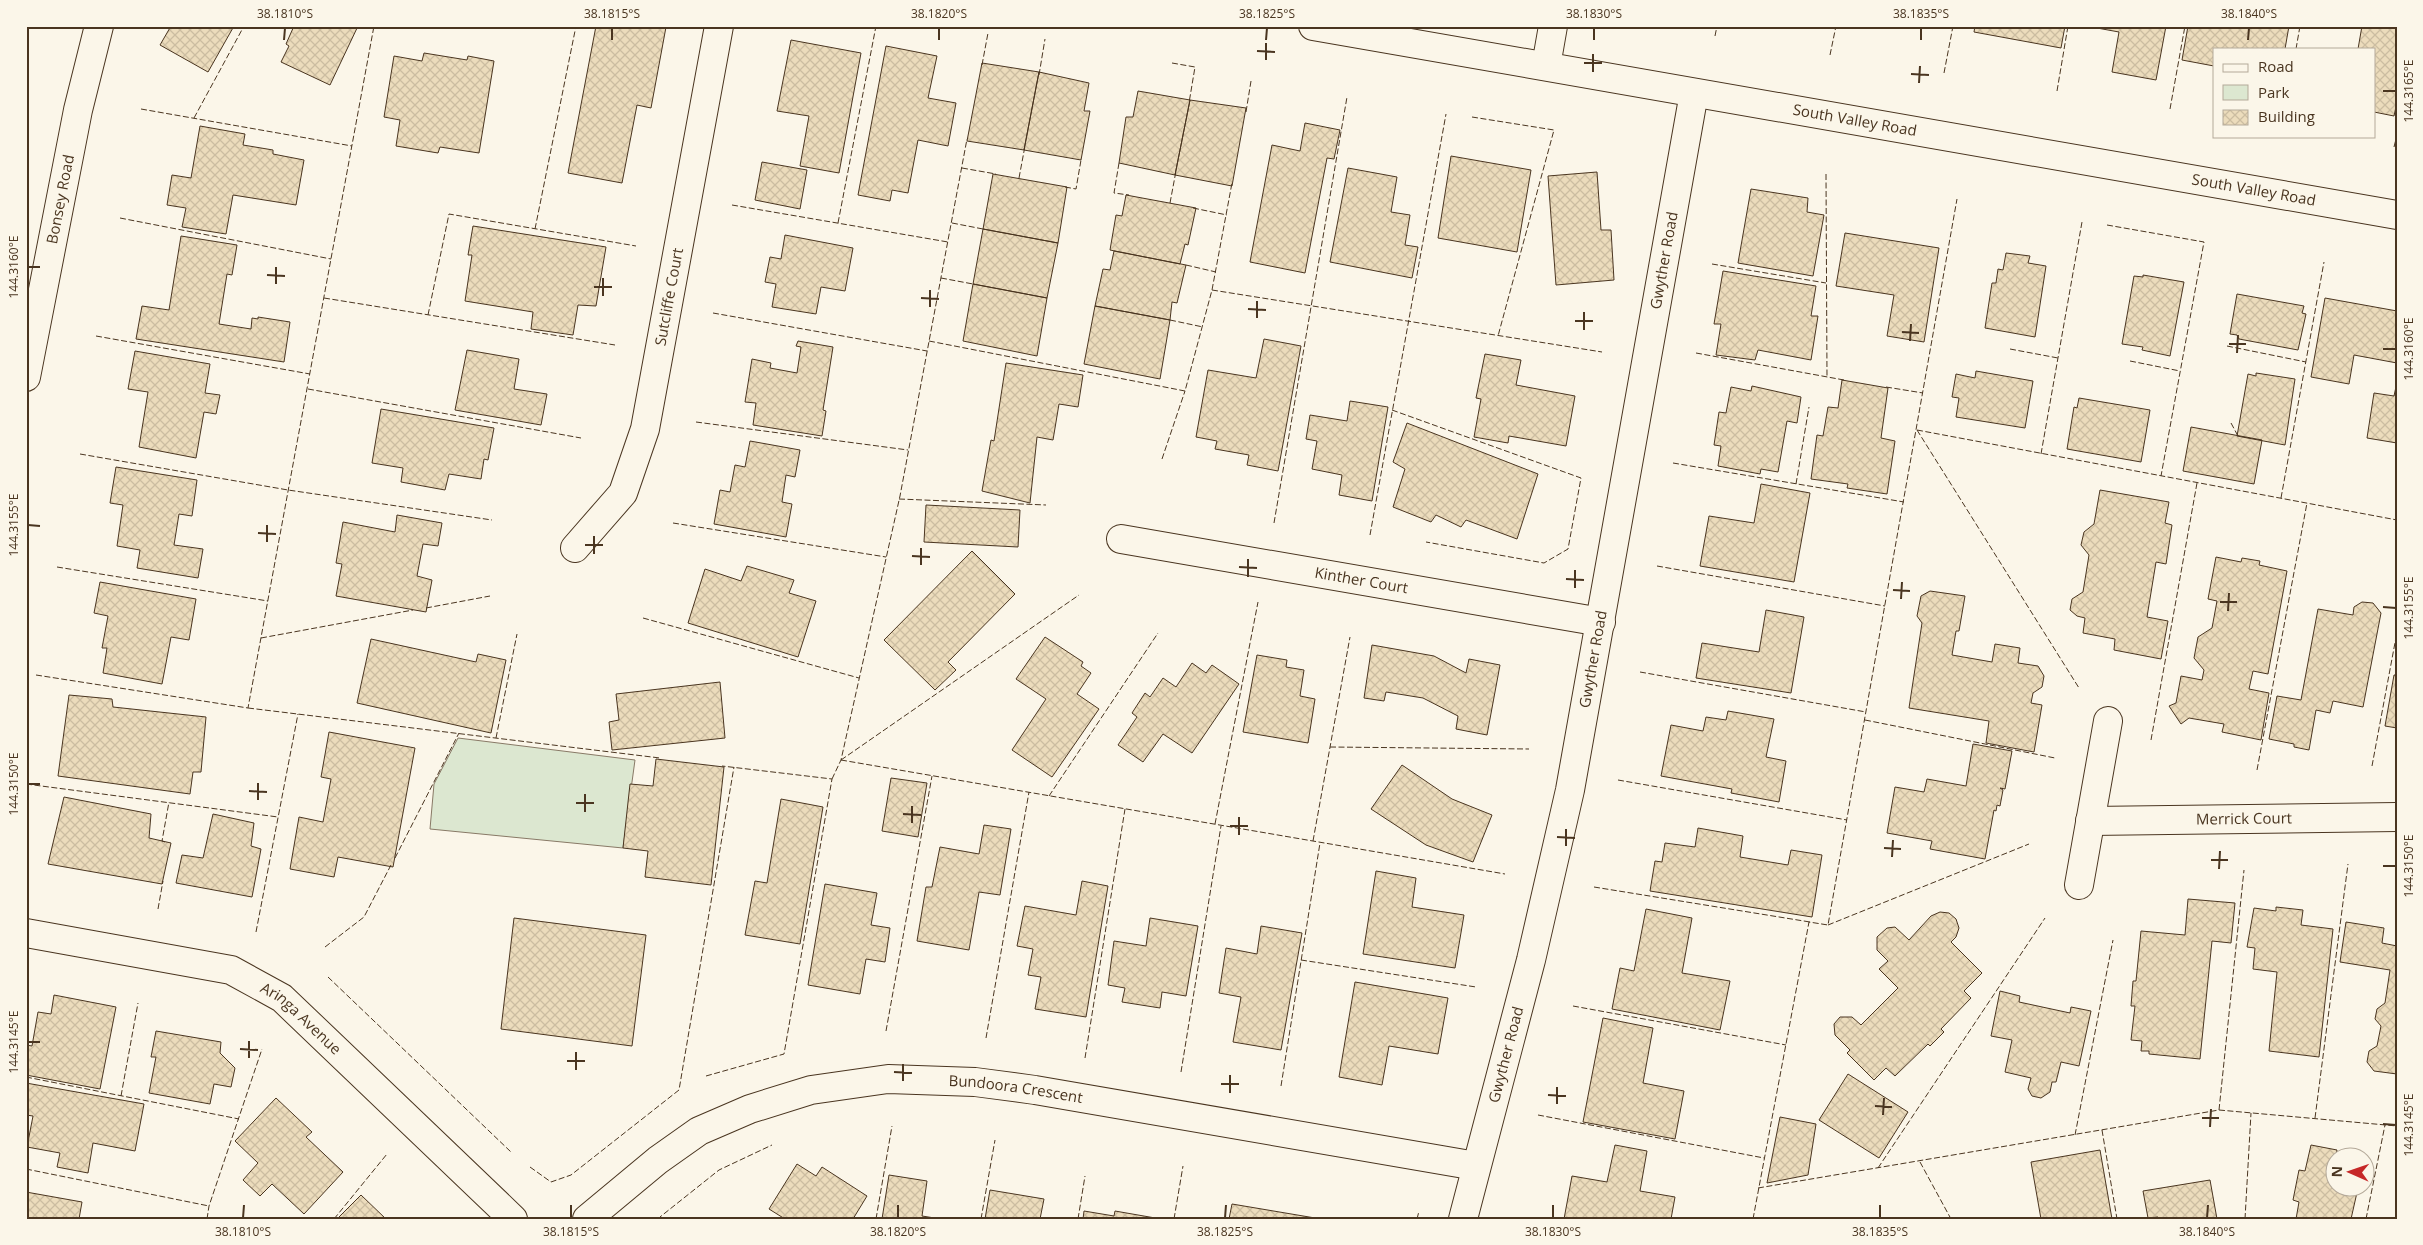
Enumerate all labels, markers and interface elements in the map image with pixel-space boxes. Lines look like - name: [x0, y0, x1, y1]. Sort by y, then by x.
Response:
- text: 38.1810°S: [257, 5, 313, 22]
- text: 38.1815°S: [584, 5, 640, 22]
- text: 38.1820°S: [911, 5, 967, 22]
- text: 38.1825°S: [1239, 5, 1295, 22]
- text: 38.1830°S: [1566, 5, 1622, 22]
- text: 38.1835°S: [1893, 5, 1949, 22]
- text: 38.1840°S: [2221, 5, 2277, 22]
- legend: [2213, 48, 2376, 138]
- text: Road: [2258, 56, 2294, 76]
- text: 144.3165°E: [2400, 60, 2417, 123]
- text: Park: [2258, 82, 2289, 102]
- street label: South Valley Road: [1791, 99, 1919, 140]
- text: Building: [2258, 106, 2315, 126]
- street label: Bonsey Road: [41, 153, 78, 246]
- street label: South Valley Road: [2190, 168, 2318, 210]
- street label: Gwyther Road: [1645, 210, 1682, 311]
- text: 144.3160°E: [5, 236, 22, 299]
- street label: Sutcliffe Court: [649, 246, 687, 347]
- text: 144.3160°E: [2400, 318, 2417, 381]
- text: 144.3155°E: [5, 494, 22, 557]
- street label: Kinther Court: [1313, 562, 1410, 597]
- text: 144.3155°E: [2400, 577, 2417, 640]
- street label: Gwyther Road: [1574, 609, 1611, 710]
- text: 144.3150°E: [5, 753, 22, 816]
- street label: Merrick Court: [2196, 807, 2292, 829]
- text: 144.3150°E: [2400, 835, 2417, 898]
- street label: Aringa Avenue: [257, 977, 346, 1059]
- street label: Gwyther Road: [1483, 1004, 1527, 1105]
- text: 144.3145°E: [5, 1011, 22, 1074]
- street label: Bundoora Crescent: [948, 1070, 1084, 1107]
- text: 144.3145°E: [2400, 1094, 2417, 1157]
- north arrow: [2326, 1148, 2376, 1198]
- text: N: [2327, 1166, 2346, 1178]
- text: 38.1810°S: [215, 1223, 271, 1240]
- text: 38.1815°S: [543, 1223, 599, 1240]
- text: 38.1820°S: [870, 1223, 926, 1240]
- text: 38.1825°S: [1197, 1223, 1253, 1240]
- text: 38.1830°S: [1525, 1223, 1581, 1240]
- text: 38.1835°S: [1852, 1223, 1908, 1240]
- text: 38.1840°S: [2179, 1223, 2235, 1240]

